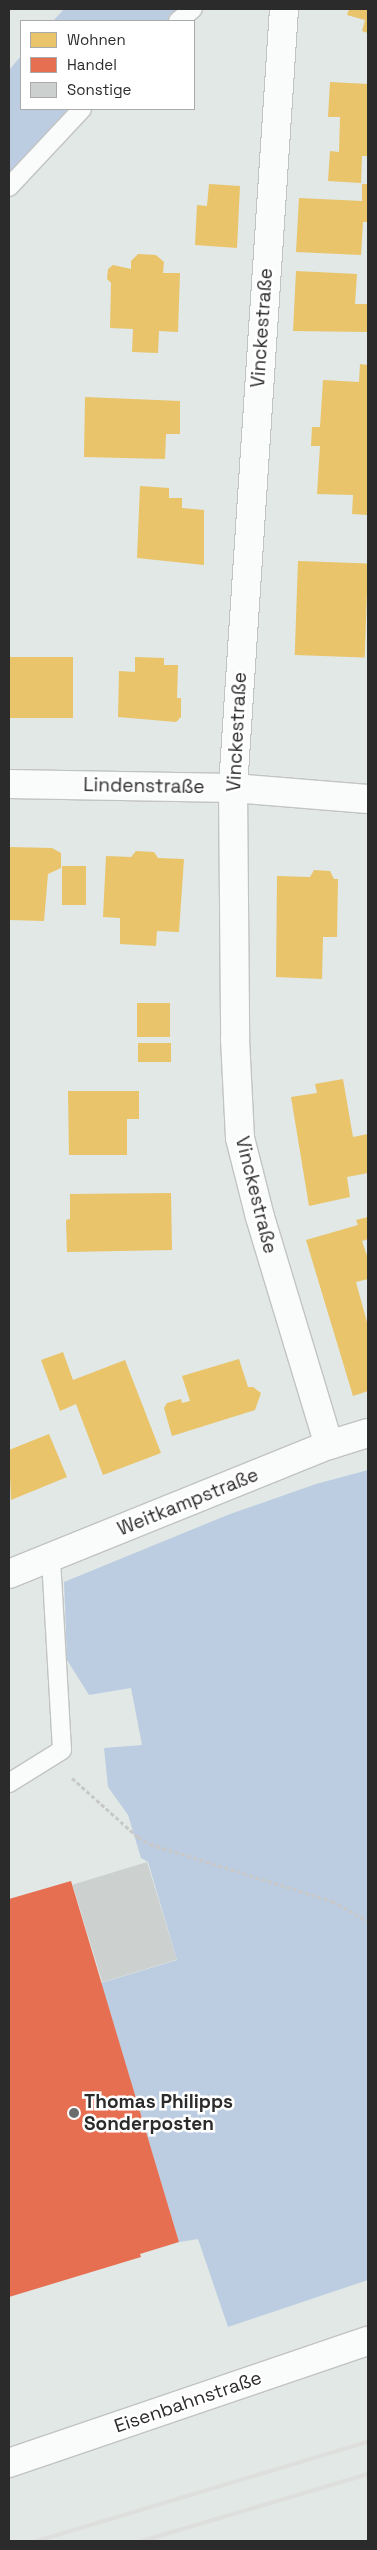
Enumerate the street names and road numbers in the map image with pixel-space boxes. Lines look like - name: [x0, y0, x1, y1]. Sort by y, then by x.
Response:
- street label: Vinckestraße: [246, 267, 278, 389]
- street label: Vinckestraße: [222, 672, 252, 792]
- street label: Lindenstraße: [83, 774, 205, 798]
- street label: Vinckestraße: [230, 1134, 282, 1256]
- street label: Weitkampstraße: [114, 1463, 262, 1541]
- street label: Eisenbahnstraße: [111, 2366, 265, 2438]

